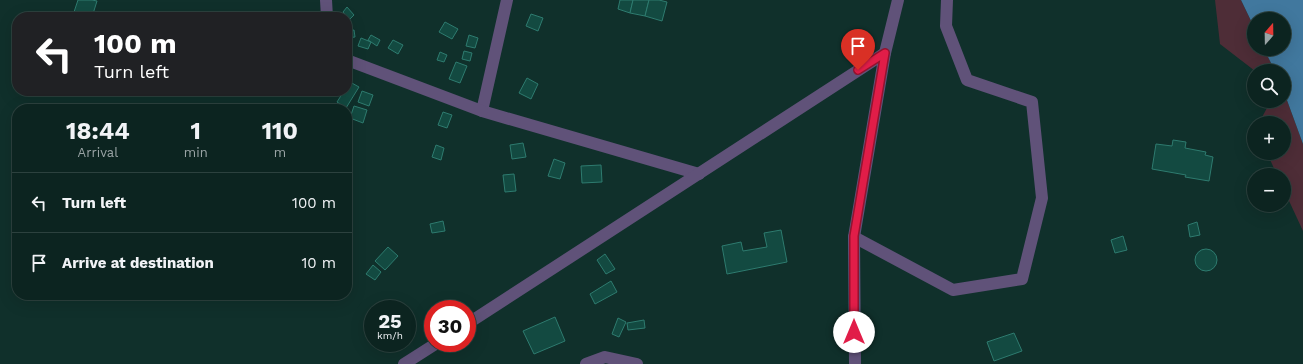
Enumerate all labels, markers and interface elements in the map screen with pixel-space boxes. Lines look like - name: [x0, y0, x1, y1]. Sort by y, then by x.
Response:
- north arrow: [1247, 12, 1291, 56]
- map controls: [1247, 12, 1291, 212]
- text: 100 m: [94, 27, 177, 60]
- icon: left: [28, 28, 80, 80]
- pin: [841, 29, 875, 70]
- icon: arrive: [847, 35, 869, 57]
- text: Turn left: [94, 61, 169, 82]
- button: search: [1247, 64, 1291, 108]
- button: +: [1247, 116, 1291, 160]
- text: 18:44: [66, 117, 130, 145]
- text: 1: [191, 117, 201, 145]
- text: 110: [262, 117, 298, 145]
- text: Arrival: [78, 145, 118, 160]
- text: min: [184, 145, 208, 160]
- text: m: [274, 145, 286, 160]
- button: −: [1247, 168, 1291, 212]
- icon: left: [28, 192, 50, 214]
- text: Turn left: [62, 194, 126, 212]
- text: 100 m: [292, 194, 336, 212]
- icon: arrive: [28, 252, 50, 274]
- text: Arrive at destination: [62, 254, 214, 272]
- text: 10 m: [301, 254, 336, 272]
- speed limit sign: 30: [424, 300, 476, 352]
- text: 25: [378, 309, 402, 333]
- position arrow: [833, 311, 875, 353]
- text: km/h: [377, 330, 403, 341]

